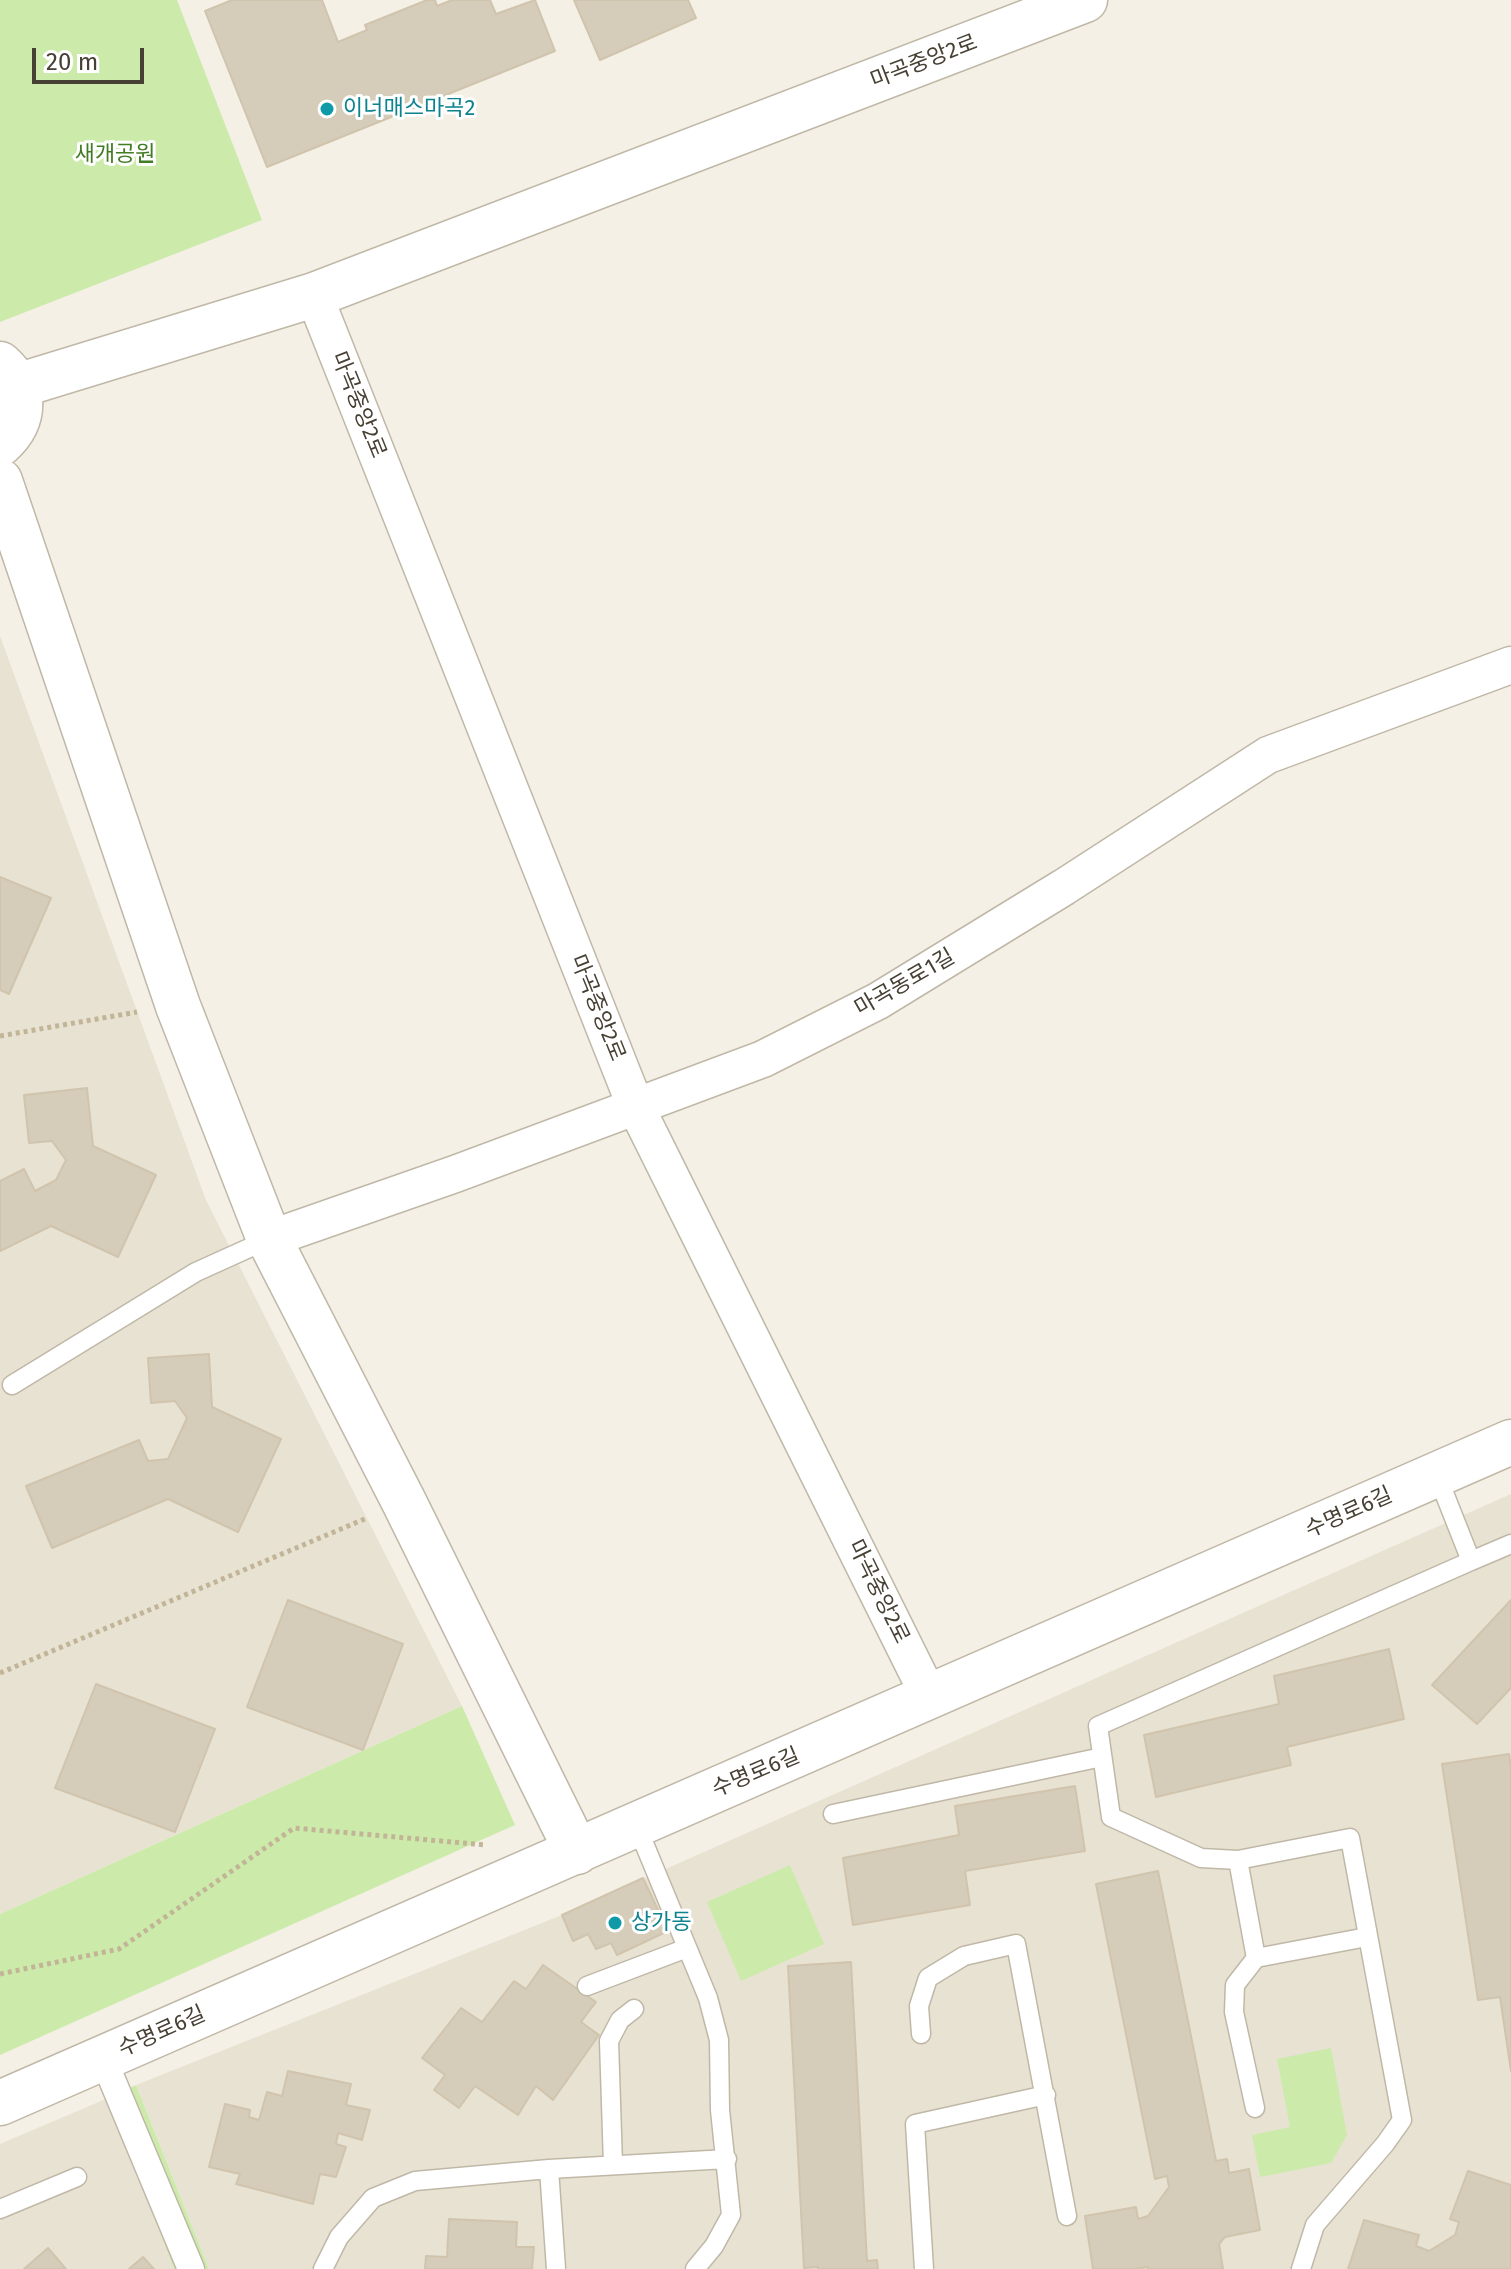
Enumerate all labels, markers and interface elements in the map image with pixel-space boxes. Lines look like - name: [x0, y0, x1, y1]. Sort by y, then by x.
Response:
- street label: 마곡중앙2로: [867, 30, 981, 94]
- scale bar: [36, 32, 148, 82]
- text: 20 m: [46, 48, 98, 76]
- place label: 이너매스마곡2: [343, 96, 475, 122]
- marker: 이너매스마곡2: [318, 100, 336, 118]
- park label: 새개공원: [75, 142, 155, 168]
- street label: 마곡중앙2로: [325, 348, 391, 462]
- street label: 마곡동로1길: [850, 944, 960, 1022]
- street label: 마곡중앙2로: [564, 951, 630, 1065]
- street label: 수명로6길: [1301, 1482, 1397, 1544]
- street label: 마곡중앙2로: [842, 1536, 914, 1648]
- street label: 수명로6길: [708, 1743, 804, 1803]
- place label: 상가동: [631, 1910, 692, 1936]
- marker: 상가동: [606, 1914, 624, 1932]
- street label: 수명로6길: [114, 2001, 210, 2063]

